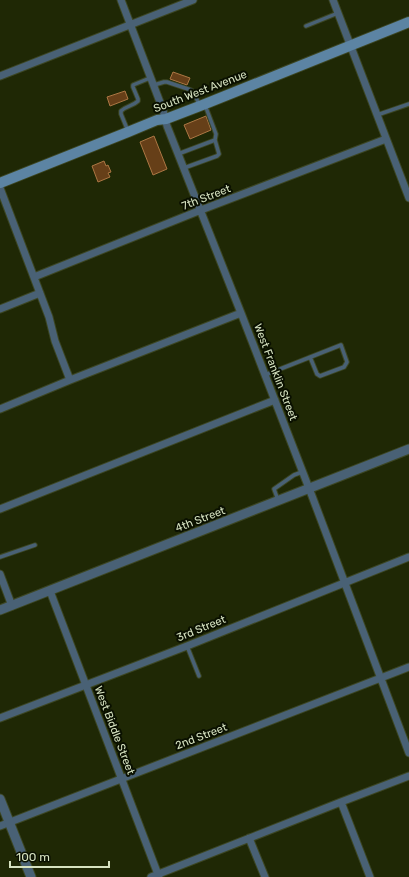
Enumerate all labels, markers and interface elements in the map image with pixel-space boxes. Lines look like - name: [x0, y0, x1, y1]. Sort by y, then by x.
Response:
- street label: South West Avenue: [152, 68, 249, 115]
- street label: 7th Street: [180, 182, 233, 213]
- street label: West Franklin Street: [251, 322, 300, 423]
- street label: 4th Street: [173, 504, 228, 535]
- street label: 3rd Street: [175, 612, 228, 644]
- street label: West Biddle Street: [92, 684, 138, 777]
- street label: 2nd Street: [174, 720, 229, 752]
- scale bar: [10, 843, 109, 869]
- text: 100 m: [16, 850, 50, 864]

